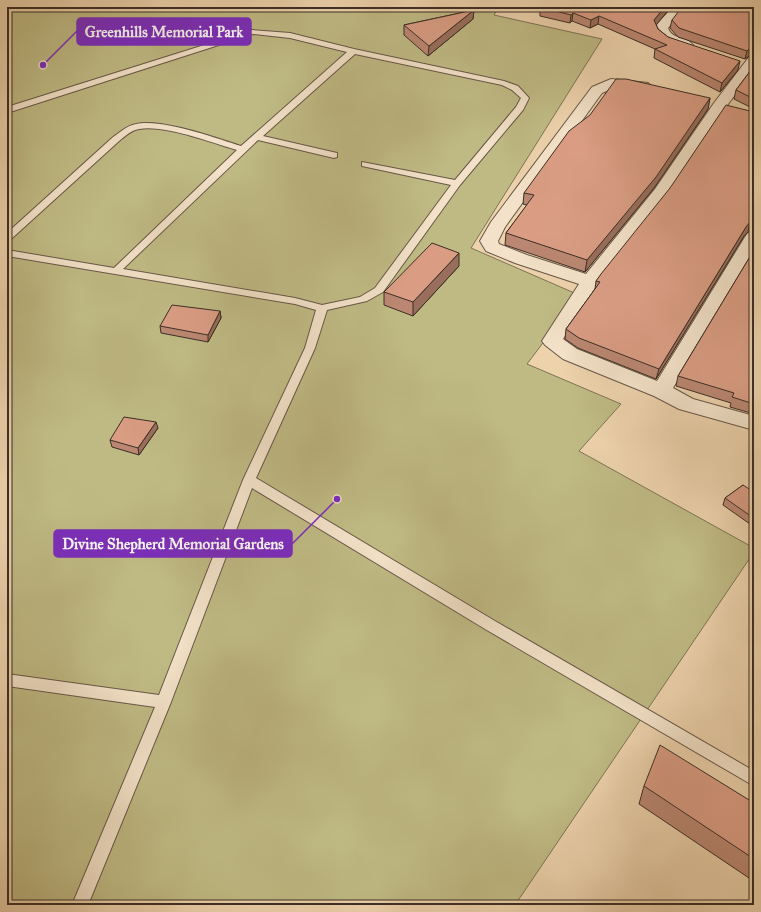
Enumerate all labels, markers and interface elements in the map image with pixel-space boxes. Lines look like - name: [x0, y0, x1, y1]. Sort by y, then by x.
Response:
- callout: Greenhills Memorial Park: [77, 18, 251, 45]
- text: Greenhills Memorial Park: [85, 23, 244, 41]
- callout: Divine Shepherd Memorial Gardens: [54, 530, 292, 557]
- text: Divine Shepherd Memorial Gardens: [62, 535, 284, 554]

